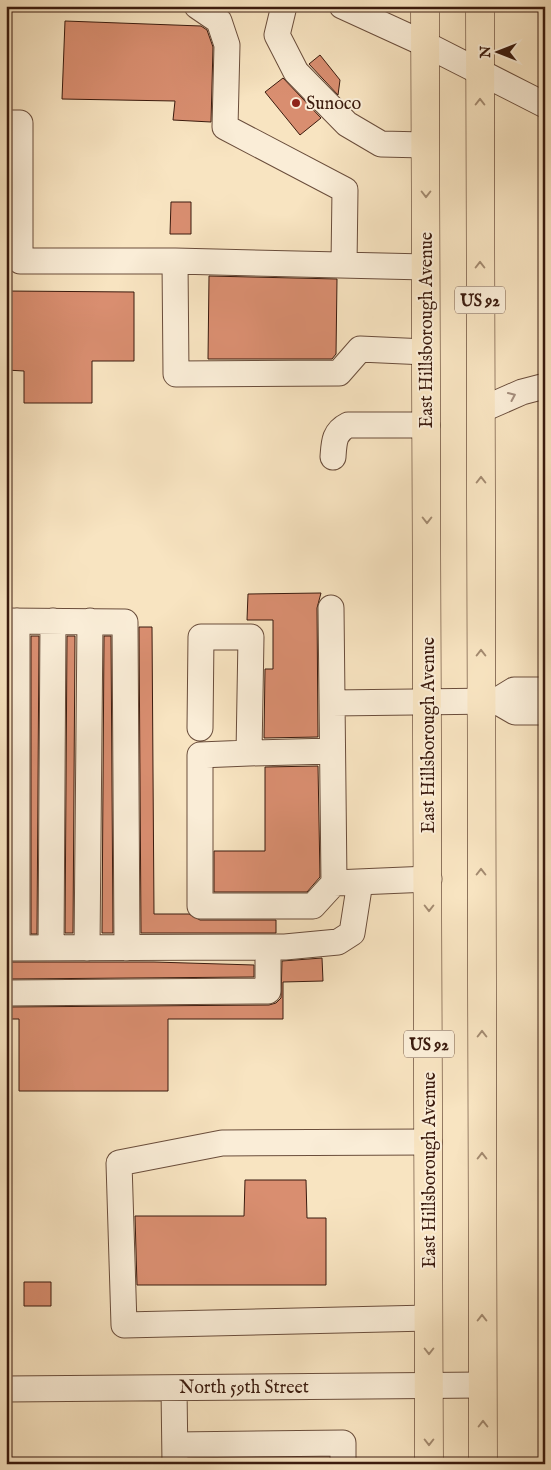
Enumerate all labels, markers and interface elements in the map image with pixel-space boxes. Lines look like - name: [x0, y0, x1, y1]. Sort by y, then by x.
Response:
- north arrow: [474, 28, 524, 78]
- text: N: [477, 46, 495, 59]
- place label: Sunoco: [306, 93, 362, 116]
- marker: Sunoco: [290, 97, 302, 109]
- one-way arrow: [475, 98, 485, 106]
- one-way arrow: [421, 190, 431, 198]
- street label: East Hillsborough Avenue: [416, 232, 439, 428]
- one-way arrow: [475, 260, 485, 268]
- road number: US 92: [455, 286, 505, 314]
- one-way arrow: [507, 391, 516, 402]
- one-way arrow: [476, 475, 486, 483]
- one-way arrow: [422, 516, 432, 524]
- street label: East Hillsborough Avenue: [418, 637, 441, 833]
- one-way arrow: [476, 649, 486, 656]
- one-way arrow: [476, 868, 486, 876]
- one-way arrow: [424, 905, 434, 913]
- road number: US 92: [404, 1030, 454, 1058]
- one-way arrow: [477, 1030, 487, 1038]
- street label: East Hillsborough Avenue: [419, 1072, 442, 1268]
- one-way arrow: [477, 1152, 487, 1160]
- one-way arrow: [477, 1314, 487, 1322]
- one-way arrow: [424, 1348, 434, 1355]
- street label: North 59th Street: [179, 1377, 309, 1400]
- one-way arrow: [478, 1420, 488, 1428]
- one-way arrow: [424, 1439, 434, 1447]

